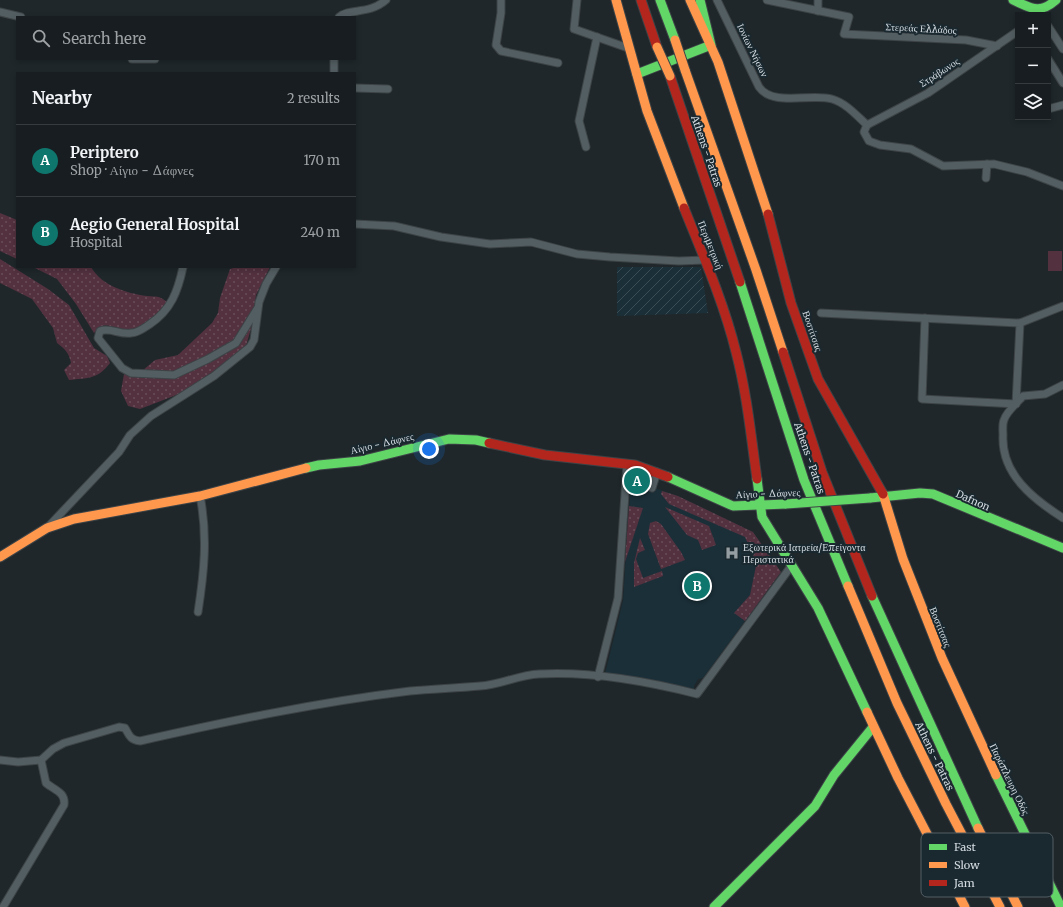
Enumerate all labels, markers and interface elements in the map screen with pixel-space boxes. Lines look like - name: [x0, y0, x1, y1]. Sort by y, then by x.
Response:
- map controls: [1015, 12, 1051, 120]
- button: +: [1015, 12, 1051, 48]
- search box: [16, 16, 356, 60]
- street label: Στερεάς Ελλάδος: [885, 20, 957, 37]
- street label: Ιονίων Νήσων: [734, 21, 771, 80]
- icon: search: [30, 27, 52, 49]
- text: Search here: [62, 29, 146, 48]
- button: −: [1015, 48, 1051, 84]
- street label: Στράβωνος: [917, 55, 962, 90]
- button: layers: [1015, 84, 1051, 120]
- text: Nearby: [32, 87, 92, 109]
- text: 2 results: [287, 90, 340, 107]
- street label: Athens - Patras: [688, 113, 725, 189]
- text: Periptero: [70, 143, 139, 162]
- text: A: [40, 152, 50, 169]
- text: 170 m: [303, 152, 340, 169]
- text: Shop · Αίγιο - Δάφνες: [70, 162, 194, 179]
- text: Aegio General Hospital: [70, 215, 239, 234]
- street label: Περιμετρική: [695, 219, 726, 272]
- text: B: [40, 224, 50, 241]
- text: 240 m: [300, 224, 340, 241]
- text: Hospital: [70, 234, 122, 251]
- street label: Βοστίτσας: [799, 309, 826, 353]
- street label: Athens - Patras: [791, 420, 828, 496]
- street label: Αίγιο - Δάφνες: [349, 430, 415, 457]
- your location: [419, 439, 439, 459]
- pin: A: [624, 466, 650, 496]
- street label: Αίγιο - Δάφνες: [735, 486, 801, 501]
- street label: Dafnon: [954, 487, 992, 514]
- place label: Εξωτερικά Ιατρεία/Επείγοντα Περιστατικά: [743, 541, 866, 566]
- hospital icon: Εξωτερικά Ιατρεία/Επείγοντα Περιστατικά: [724, 545, 740, 561]
- pin: B: [684, 571, 710, 601]
- street label: Βοστίτσας: [927, 605, 955, 649]
- street label: Athens - Patras: [912, 719, 957, 793]
- street label: Παράπλευρη Οδός: [987, 741, 1033, 817]
- legend: [921, 833, 1053, 897]
- text: Fast: [954, 840, 977, 854]
- text: Slow: [954, 858, 980, 872]
- text: Jam: [953, 876, 975, 890]

